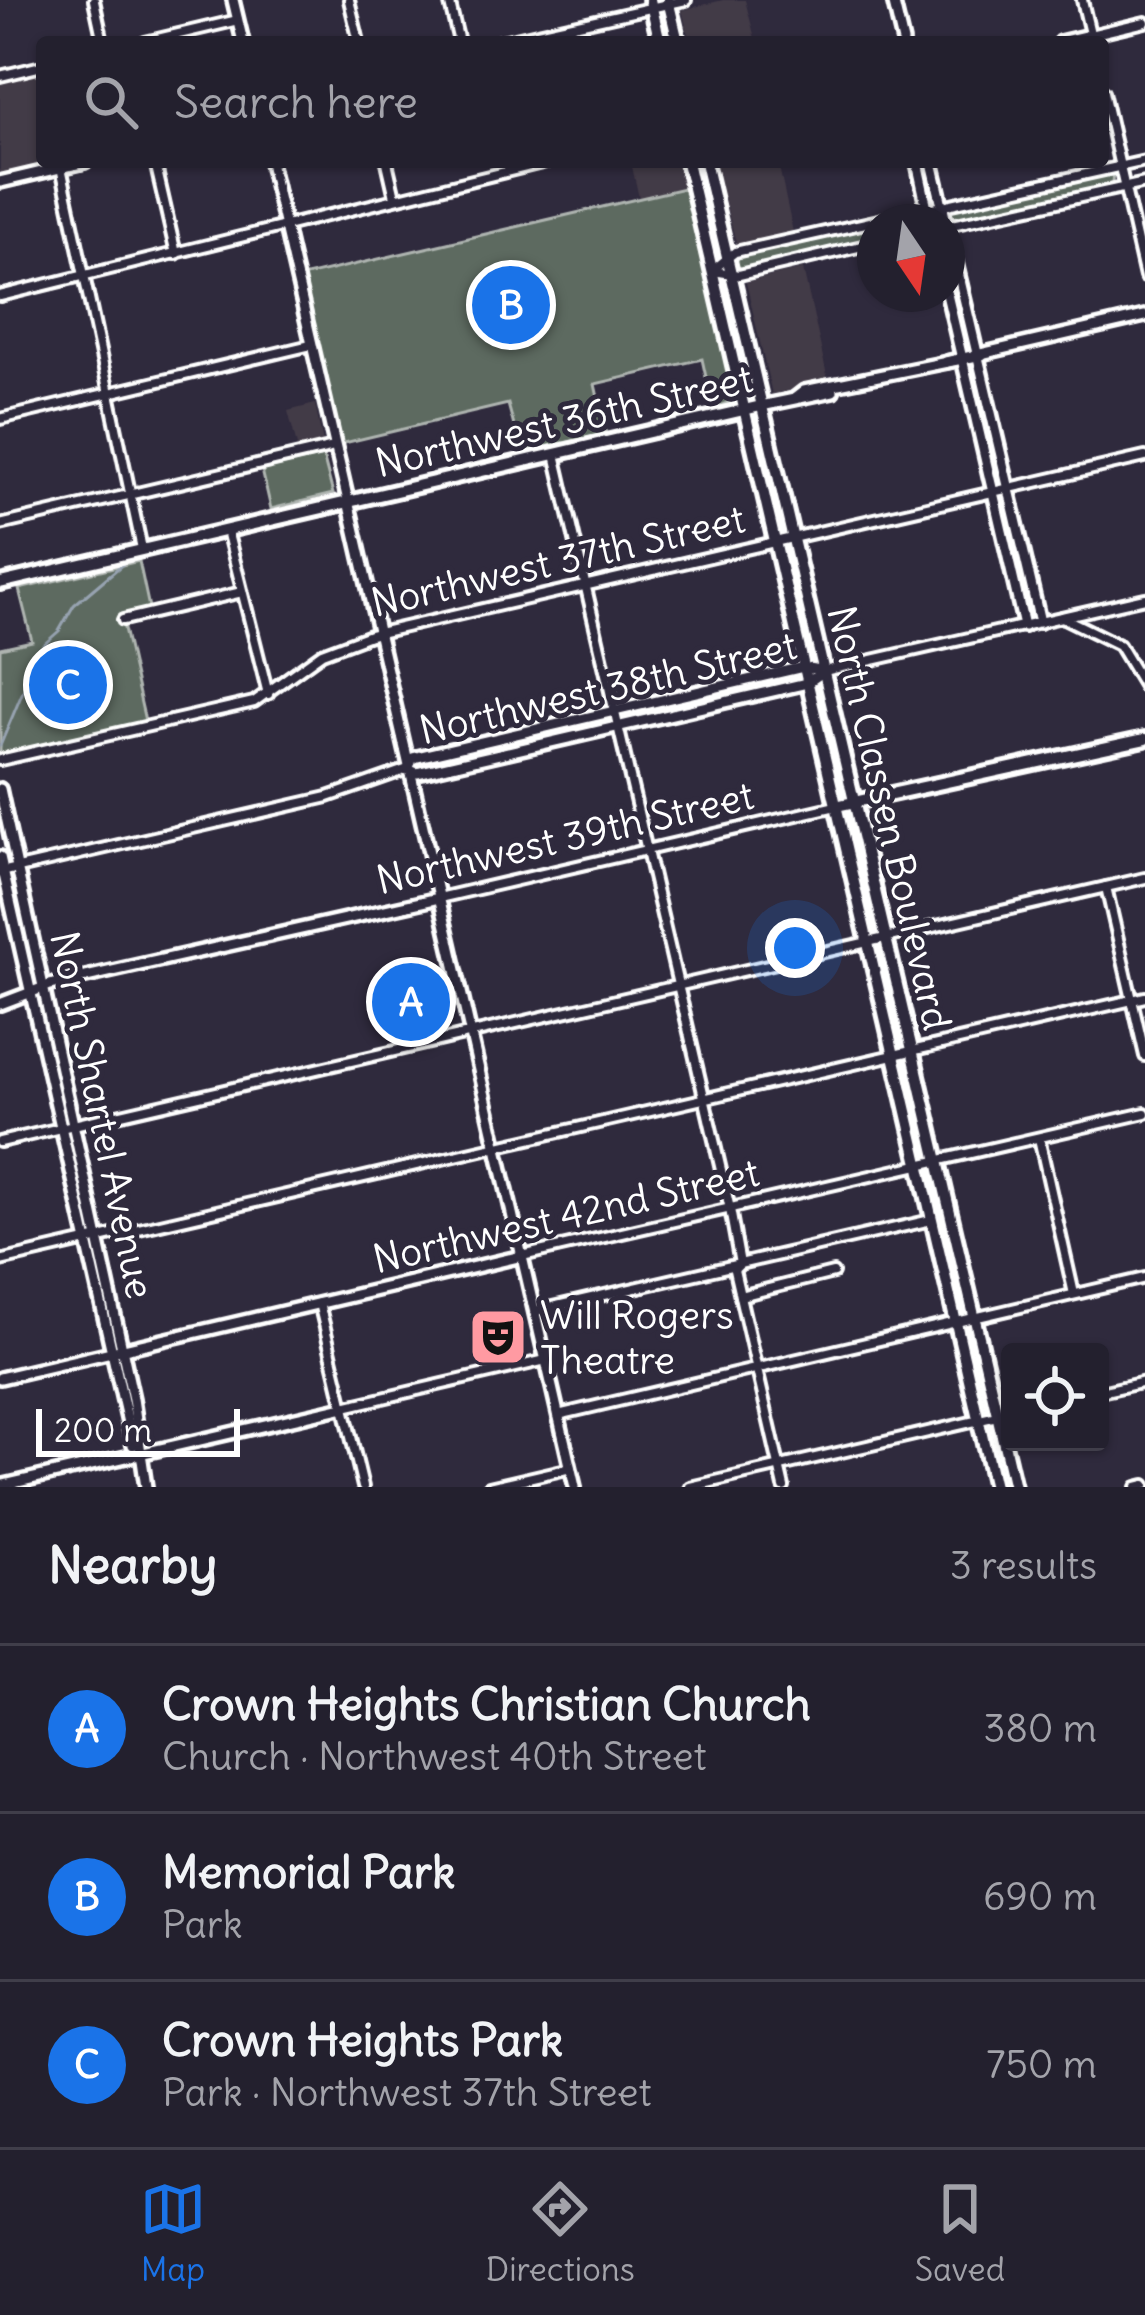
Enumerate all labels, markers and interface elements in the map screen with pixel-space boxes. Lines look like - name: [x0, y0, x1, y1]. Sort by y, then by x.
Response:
- search box: [36, 36, 1109, 168]
- icon: search: [78, 69, 144, 135]
- text: Search here: [174, 74, 418, 130]
- north arrow: [857, 204, 965, 312]
- pin: B: [472, 260, 550, 350]
- street label: Northwest 36th Street: [371, 354, 757, 488]
- street label: Northwest 37th Street: [366, 494, 750, 628]
- street label: North Classen Boulevard: [816, 601, 962, 1035]
- street label: Northwest 38th Street: [415, 621, 801, 755]
- pin: C: [29, 640, 107, 730]
- street label: Northwest 39th Street: [372, 771, 758, 905]
- your location: [765, 918, 825, 978]
- street label: North Shartel Avenue: [39, 927, 165, 1303]
- pin: A: [372, 957, 450, 1047]
- street label: Northwest 42nd Street: [368, 1148, 764, 1284]
- place label: Will Rogers Theatre: [540, 1291, 734, 1385]
- theatre icon: Will Rogers Theatre: [467, 1306, 529, 1368]
- map controls: [1001, 1343, 1109, 1451]
- button: locate: [1001, 1343, 1109, 1451]
- scale bar: [36, 1403, 240, 1456]
- text: 200 m: [54, 1409, 152, 1451]
- text: Nearby: [48, 1533, 217, 1597]
- text: 3 results: [950, 1541, 1097, 1590]
- text: Crown Heights Christian Church: [162, 1676, 811, 1732]
- text: A: [74, 1704, 100, 1753]
- text: 380 m: [983, 1704, 1097, 1753]
- text: Church · Northwest 40th Street: [162, 1732, 707, 1781]
- text: Memorial Park: [162, 1844, 455, 1900]
- text: B: [74, 1872, 100, 1921]
- text: 690 m: [983, 1872, 1097, 1921]
- text: Park: [162, 1900, 243, 1949]
- text: Crown Heights Park: [162, 2012, 563, 2068]
- text: C: [74, 2040, 100, 2089]
- text: 750 m: [986, 2040, 1097, 2089]
- text: Park · Northwest 37th Street: [162, 2068, 652, 2117]
- tab: Map: [140, 2176, 206, 2290]
- tab: Directions: [486, 2176, 635, 2290]
- tab: Saved: [915, 2176, 1005, 2290]

